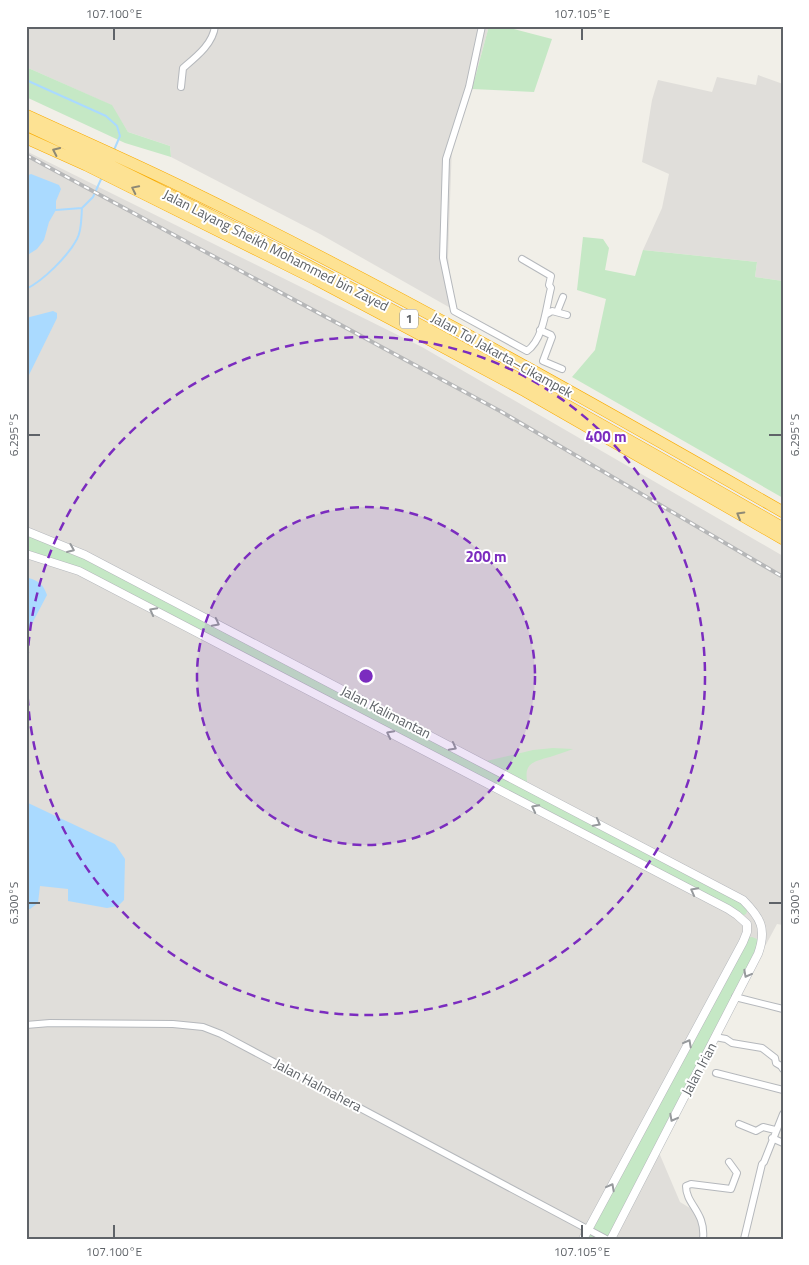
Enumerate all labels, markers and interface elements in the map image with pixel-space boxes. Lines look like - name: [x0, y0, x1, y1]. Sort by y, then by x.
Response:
- text: 107.100°E: [86, 4, 142, 23]
- text: 107.105°E: [554, 4, 610, 23]
- one-way arrow: [53, 148, 62, 158]
- street label: Jalan Layang Sheikh Mohammed bin Zayed: [160, 183, 393, 316]
- one-way arrow: [131, 185, 140, 196]
- street label: Jalan Tol Jakarta–Cikampek: [428, 307, 577, 402]
- road number: 1: [400, 310, 418, 328]
- text: 6.295°S: [4, 414, 23, 456]
- text: 6.295°S: [785, 414, 804, 456]
- text: 400 m: [585, 425, 627, 448]
- one-way arrow: [737, 511, 746, 521]
- one-way arrow: [66, 543, 75, 554]
- text: 200 m: [465, 545, 507, 568]
- one-way arrow: [149, 607, 158, 617]
- one-way arrow: [211, 617, 220, 627]
- centre of rings: [357, 667, 375, 685]
- street label: Jalan Kalimantan: [337, 680, 435, 743]
- one-way arrow: [386, 730, 395, 740]
- one-way arrow: [448, 741, 457, 751]
- one-way arrow: [531, 804, 540, 814]
- one-way arrow: [592, 817, 601, 827]
- text: 6.300°S: [4, 882, 23, 924]
- text: 6.300°S: [785, 882, 804, 924]
- one-way arrow: [691, 887, 700, 897]
- one-way arrow: [743, 969, 753, 978]
- street label: Jalan Irian: [676, 1038, 721, 1099]
- one-way arrow: [682, 1040, 692, 1049]
- street label: Jalan Halmahera: [271, 1053, 366, 1117]
- one-way arrow: [669, 1113, 679, 1122]
- one-way arrow: [605, 1183, 615, 1192]
- text: 107.100°E: [86, 1242, 142, 1261]
- text: 107.105°E: [554, 1242, 610, 1261]

